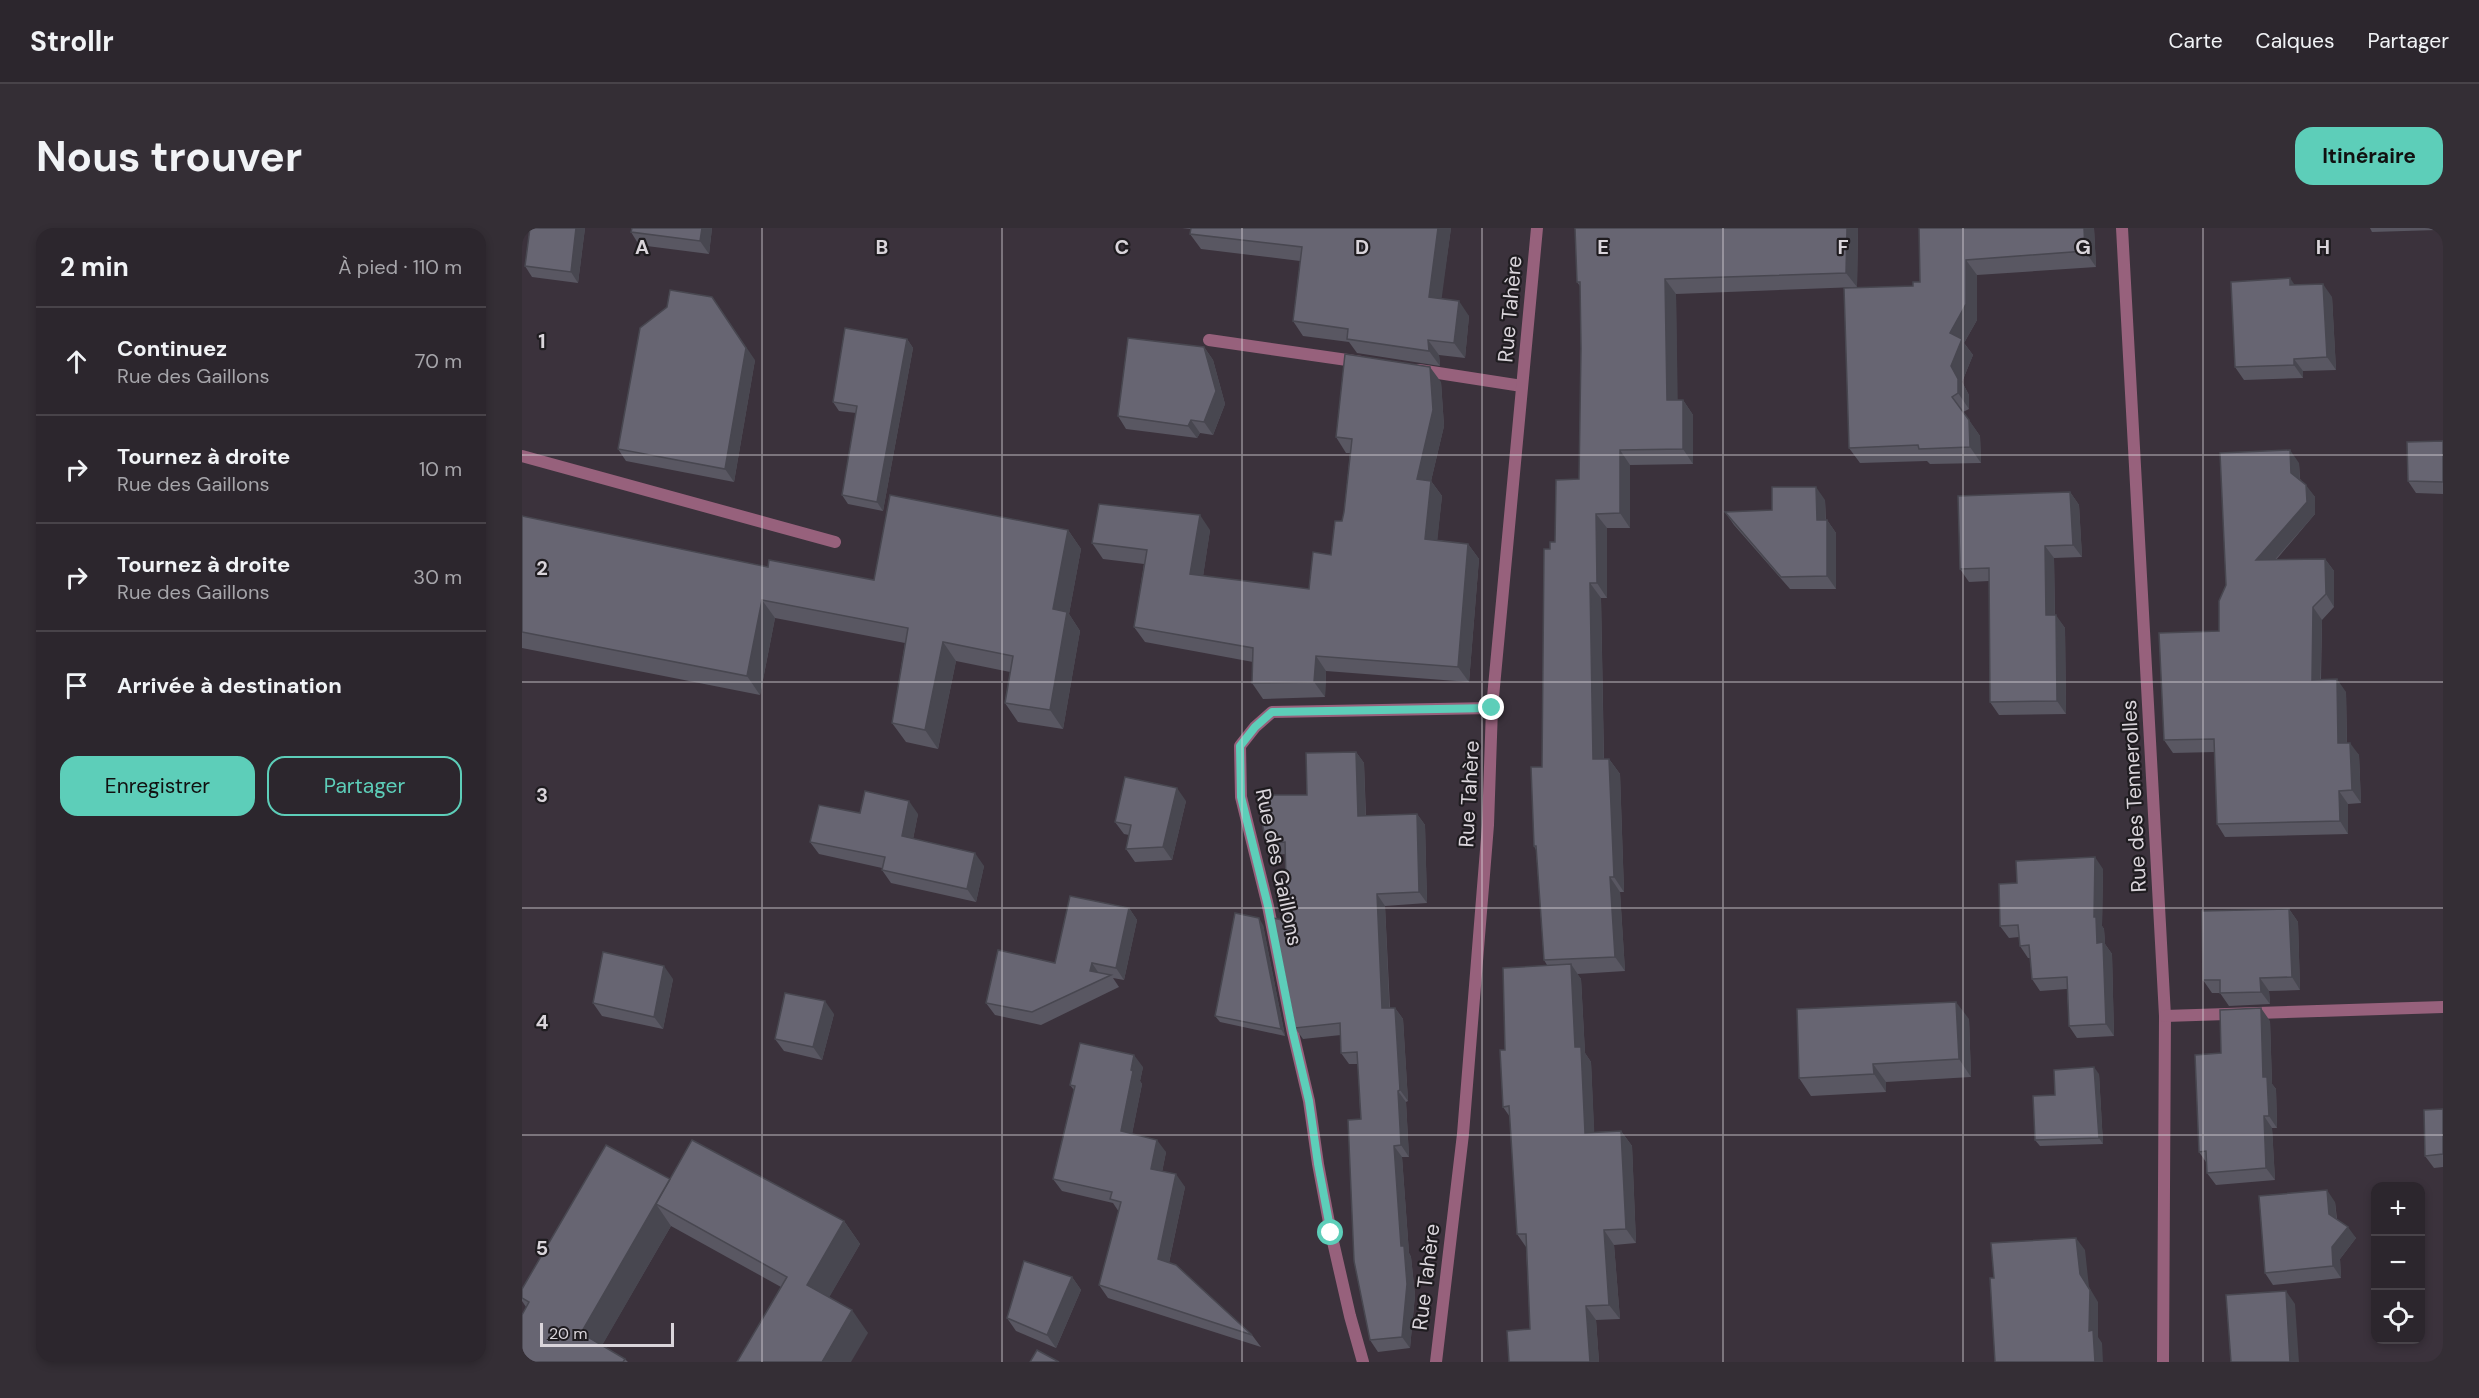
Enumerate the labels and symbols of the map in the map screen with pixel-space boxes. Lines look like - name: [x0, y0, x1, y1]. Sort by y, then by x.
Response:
- text: A: [635, 234, 649, 260]
- text: B: [876, 234, 888, 260]
- text: C: [1115, 234, 1129, 260]
- text: D: [1355, 234, 1369, 260]
- text: E: [1597, 234, 1609, 260]
- text: F: [1837, 234, 1849, 260]
- text: G: [2075, 234, 2091, 260]
- text: H: [2316, 234, 2330, 260]
- street label: Rue Tahère: [1491, 254, 1529, 364]
- text: 1: [538, 328, 546, 354]
- text: 2: [536, 555, 548, 581]
- route end: [1478, 694, 1504, 720]
- street label: Rue des Tennerolles: [2115, 699, 2153, 893]
- street label: Rue Tahère: [1452, 740, 1486, 848]
- text: 3: [536, 782, 548, 808]
- street label: Rue des Gaillons: [1249, 786, 1309, 948]
- text: 4: [536, 1009, 549, 1035]
- route start: [1317, 1219, 1343, 1245]
- street label: Rue Tahère: [1406, 1222, 1446, 1332]
- text: 5: [536, 1235, 548, 1261]
- scale bar: [540, 1320, 674, 1348]

